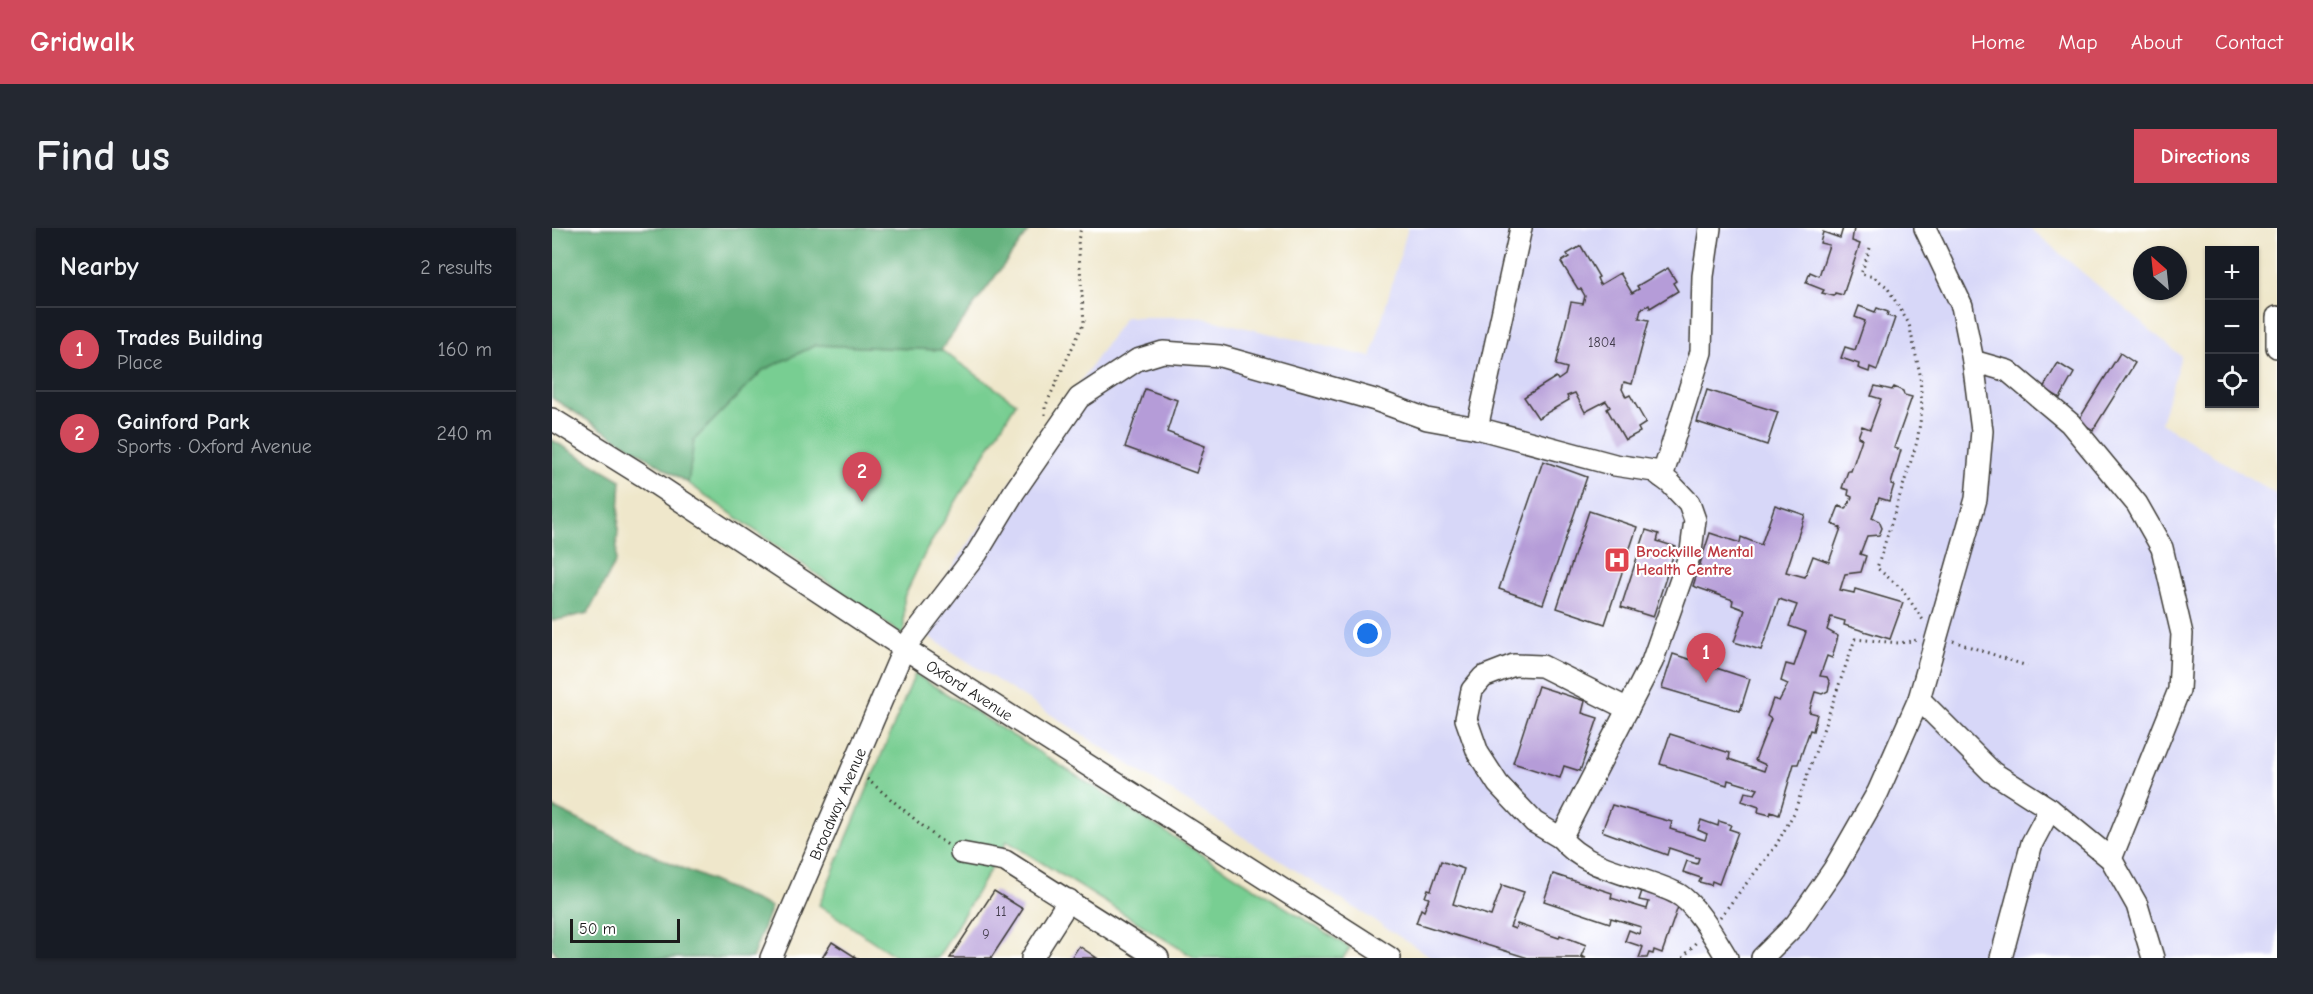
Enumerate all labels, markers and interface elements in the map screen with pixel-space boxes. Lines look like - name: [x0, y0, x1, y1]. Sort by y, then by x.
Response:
- text: Gridwalk: [30, 26, 134, 58]
- text: Home: [1971, 30, 2025, 54]
- text: Map: [2058, 30, 2098, 54]
- text: About: [2131, 30, 2182, 54]
- text: Contact: [2215, 30, 2283, 54]
- button: Directions: [2134, 129, 2277, 183]
- text: Find us: [36, 132, 170, 181]
- north arrow: [2133, 246, 2187, 300]
- map controls: [2205, 246, 2259, 408]
- button: +: [2205, 246, 2259, 300]
- text: Nearby: [60, 252, 139, 282]
- text: 2 results: [420, 256, 492, 279]
- button: −: [2205, 300, 2259, 354]
- text: Trades Building: [117, 325, 264, 351]
- house number: 1804: [1588, 334, 1616, 351]
- text: 1: [76, 338, 83, 361]
- text: 160 m: [438, 338, 492, 361]
- text: Place: [117, 351, 163, 374]
- button: locate: [2205, 354, 2259, 408]
- text: Gainford Park: [117, 409, 249, 435]
- text: 2: [75, 422, 84, 445]
- text: 240 m: [437, 422, 492, 445]
- text: Sports · Oxford Avenue: [117, 435, 312, 458]
- pin: 2: [842, 452, 882, 502]
- place label: Brockville Mental Health Centre: [1636, 543, 1754, 579]
- hospital icon: Brockville Mental Health Centre: [1602, 545, 1632, 575]
- your location: [1353, 619, 1382, 648]
- pin: 1: [1686, 634, 1726, 683]
- street label: Oxford Avenue: [923, 657, 1016, 725]
- street label: Broadway Avenue: [806, 745, 870, 863]
- house number: 11: [995, 903, 1007, 920]
- scale bar: [570, 916, 680, 944]
- text: 50 m: [579, 920, 616, 938]
- house number: 9: [982, 926, 990, 943]

